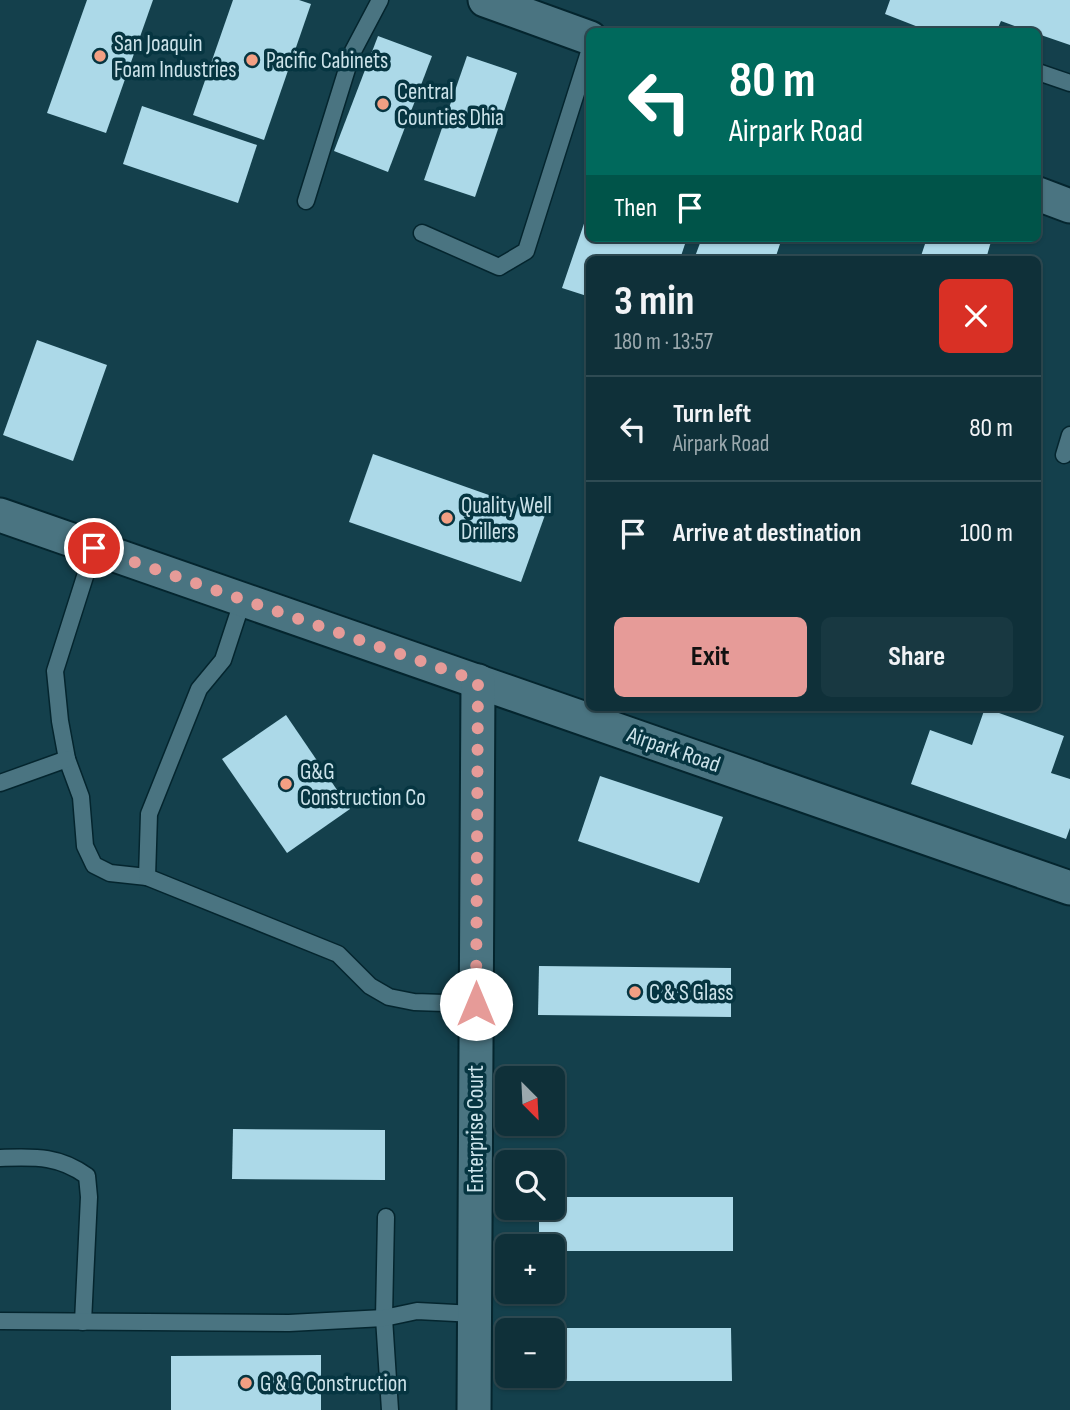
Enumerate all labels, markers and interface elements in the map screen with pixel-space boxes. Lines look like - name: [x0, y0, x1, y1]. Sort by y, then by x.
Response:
- place label: San Joaquin Foam Industries: [114, 30, 237, 84]
- place label: Pacific Cabinets: [266, 47, 388, 75]
- marker: San Joaquin Foam Industries: [92, 48, 108, 64]
- marker: Pacific Cabinets: [244, 52, 260, 68]
- text: 80 m: [729, 52, 816, 111]
- icon: left: [614, 56, 705, 147]
- place label: Central Counties Dhia: [397, 78, 504, 132]
- marker: Central Counties Dhia: [375, 96, 391, 112]
- text: Airpark Road: [729, 112, 863, 151]
- icon: arrive: [671, 189, 709, 227]
- text: Then: [614, 193, 657, 224]
- text: 3 min: [614, 276, 694, 327]
- button: close: [939, 279, 1013, 353]
- text: 180 m · 13:57: [614, 328, 713, 356]
- text: Turn left: [673, 399, 751, 430]
- icon: left: [614, 410, 652, 448]
- text: 80 m: [969, 413, 1013, 444]
- text: Airpark Road: [673, 430, 769, 458]
- place label: Quality Well Drillers: [461, 492, 552, 546]
- marker: Quality Well Drillers: [439, 510, 455, 526]
- icon: arrive: [614, 515, 652, 553]
- pin: [64, 518, 124, 578]
- text: Arrive at destination: [673, 518, 861, 549]
- text: 100 m: [960, 518, 1013, 549]
- icon: arrive: [75, 529, 113, 567]
- button: Exit: [614, 617, 807, 697]
- button: Share: [821, 617, 1013, 697]
- street label: Airpark Road: [623, 721, 724, 779]
- place label: G&G Construction Co: [300, 758, 426, 812]
- marker: G&G Construction Co: [278, 776, 294, 792]
- position arrow: [439, 967, 513, 1041]
- place label: C & S Glass: [649, 979, 734, 1007]
- marker: C & S Glass: [627, 984, 643, 1000]
- street label: Enterprise Court: [462, 1065, 490, 1193]
- north arrow: [495, 1066, 565, 1136]
- map controls: [495, 1066, 565, 1388]
- button: search: [495, 1150, 565, 1220]
- button: +: [495, 1234, 565, 1304]
- button: −: [495, 1318, 565, 1388]
- place label: G & G Construction: [260, 1370, 407, 1398]
- marker: G & G Construction: [238, 1375, 254, 1391]

